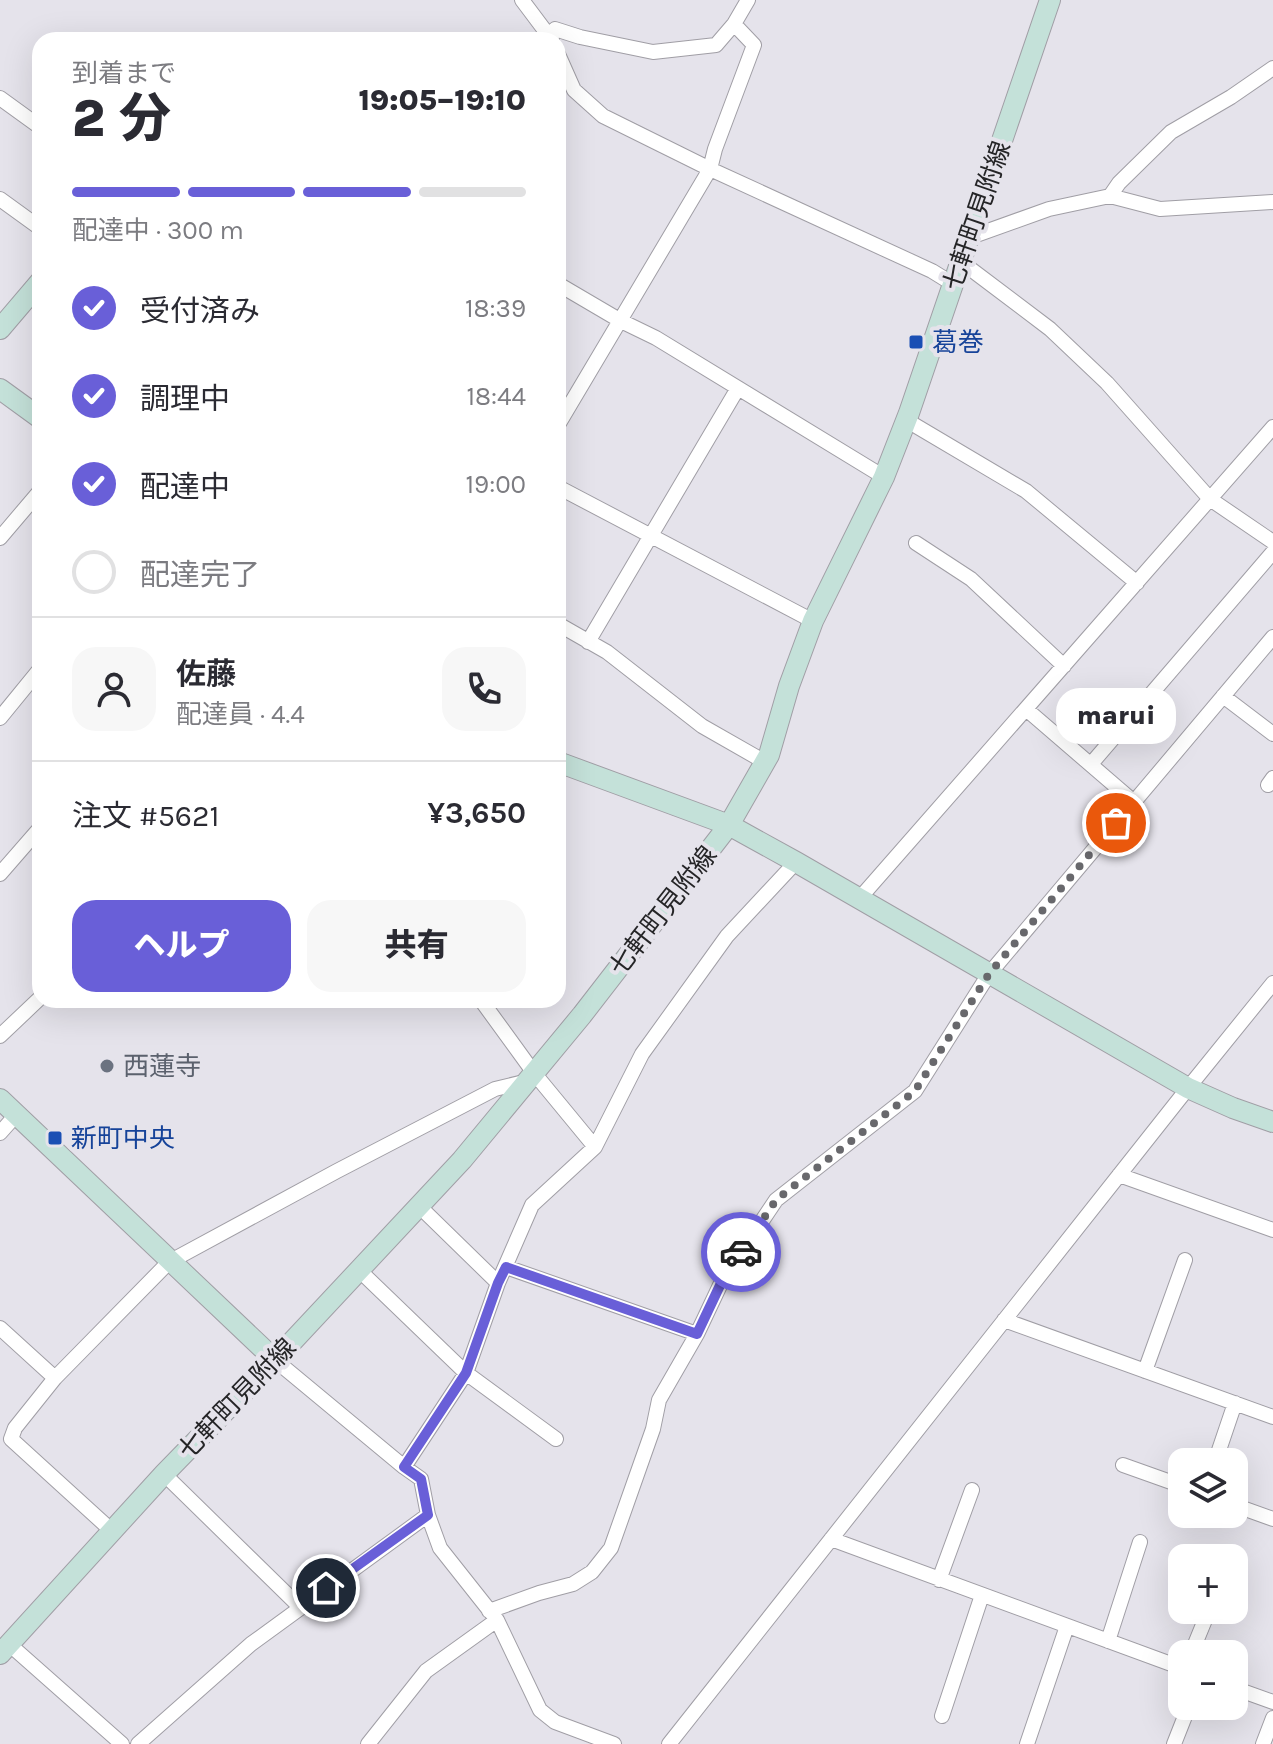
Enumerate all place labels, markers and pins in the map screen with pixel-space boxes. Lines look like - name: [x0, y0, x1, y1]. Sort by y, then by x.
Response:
- place label: 葛巻: [932, 327, 984, 358]
- marker: 葛巻: [907, 333, 925, 351]
- callout: marui: [1056, 687, 1176, 743]
- pin: [1082, 789, 1150, 857]
- place label: 西蓮寺: [123, 1051, 201, 1082]
- marker: 西蓮寺: [98, 1057, 116, 1075]
- place label: 新町中央: [71, 1123, 175, 1154]
- marker: 新町中央: [46, 1129, 64, 1147]
- pin: [292, 1554, 360, 1622]

